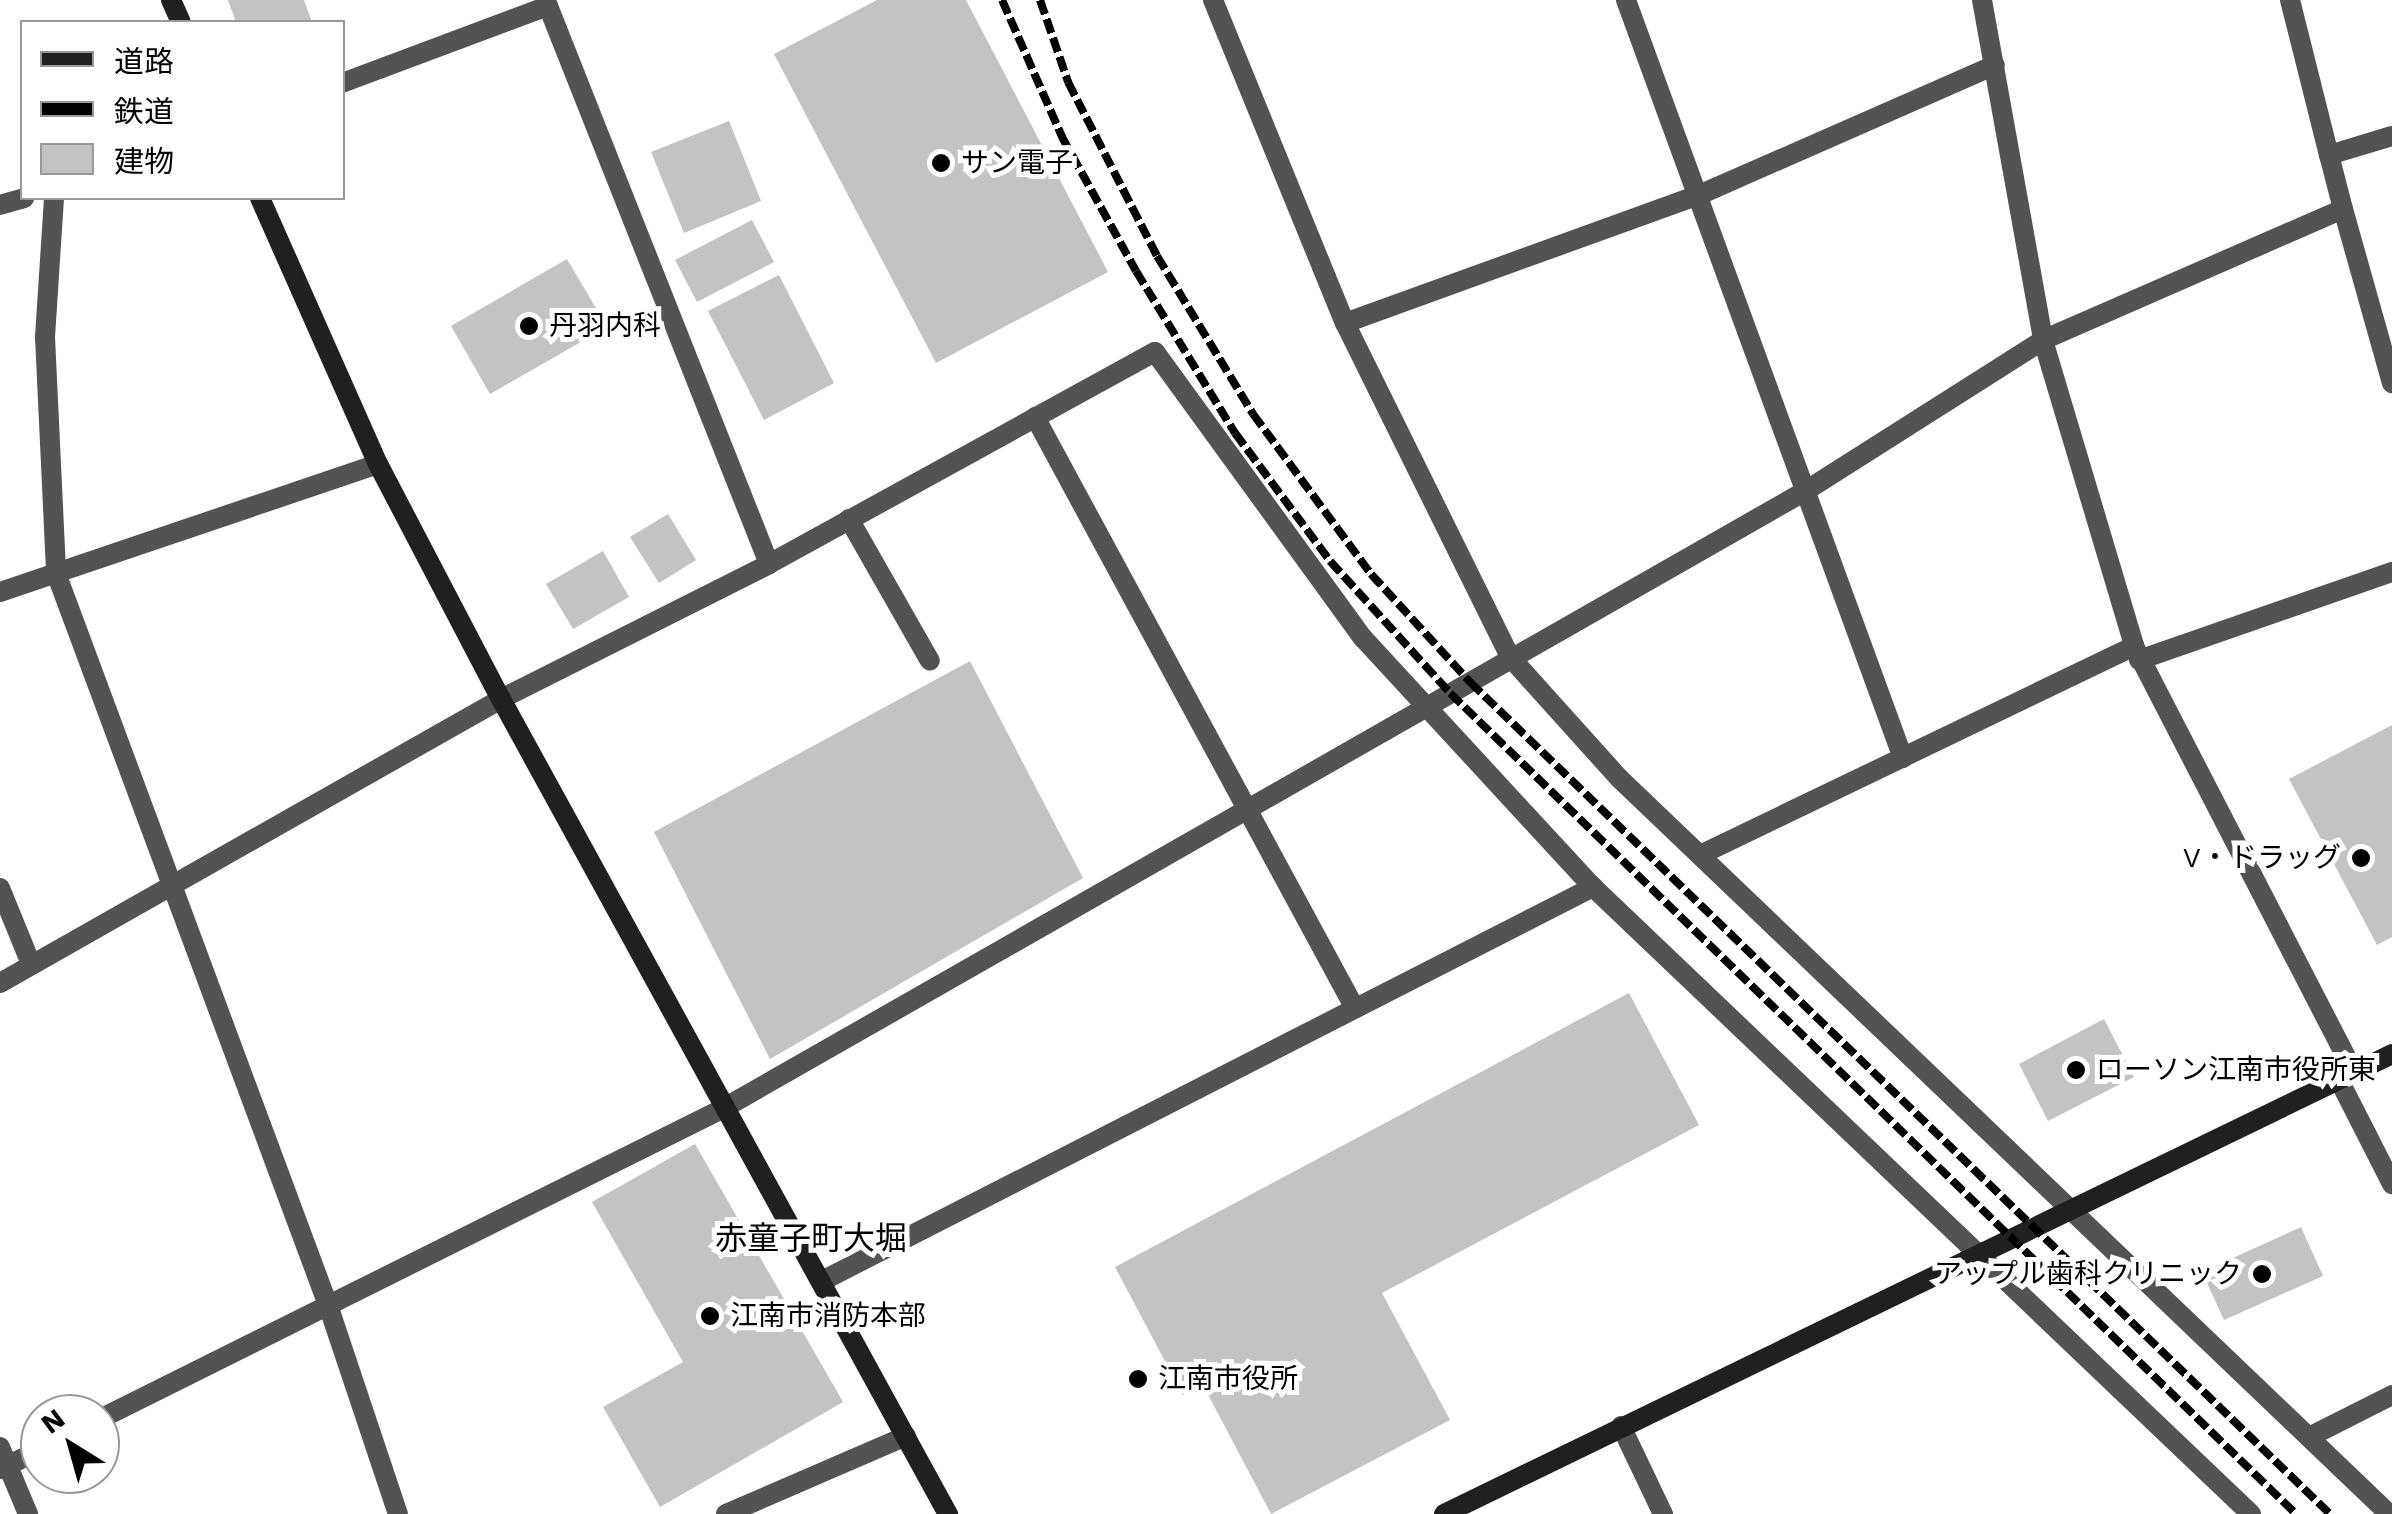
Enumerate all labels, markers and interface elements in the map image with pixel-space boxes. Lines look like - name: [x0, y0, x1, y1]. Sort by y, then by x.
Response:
- legend: [20, 20, 345, 200]
- text: 道路: [114, 44, 174, 79]
- text: 鉄道: [114, 94, 174, 129]
- text: 建物: [114, 144, 174, 179]
- place label: サン電子: [961, 146, 1073, 180]
- marker: サン電子: [930, 152, 952, 174]
- place label: 丹羽内科: [549, 309, 661, 343]
- marker: 丹羽内科: [518, 315, 540, 337]
- place label: V・ドラッグ: [2183, 841, 2341, 875]
- marker: V・ドラッグ: [2350, 847, 2372, 869]
- place label: ローソン江南市役所東: [2096, 1053, 2376, 1087]
- marker: ローソン江南市役所東: [2065, 1059, 2087, 1081]
- district label: 赤童子町大堀: [715, 1219, 907, 1257]
- place label: アップル歯科クリニック: [1934, 1257, 2242, 1291]
- marker: アップル歯科クリニック: [2251, 1263, 2273, 1285]
- place label: 江南市消防本部: [730, 1299, 926, 1333]
- marker: 江南市消防本部: [699, 1305, 721, 1327]
- place label: 江南市役所: [1158, 1362, 1298, 1396]
- marker: 江南市役所: [1127, 1368, 1149, 1390]
- north arrow: [20, 1394, 120, 1494]
- text: N: [35, 1402, 71, 1441]

